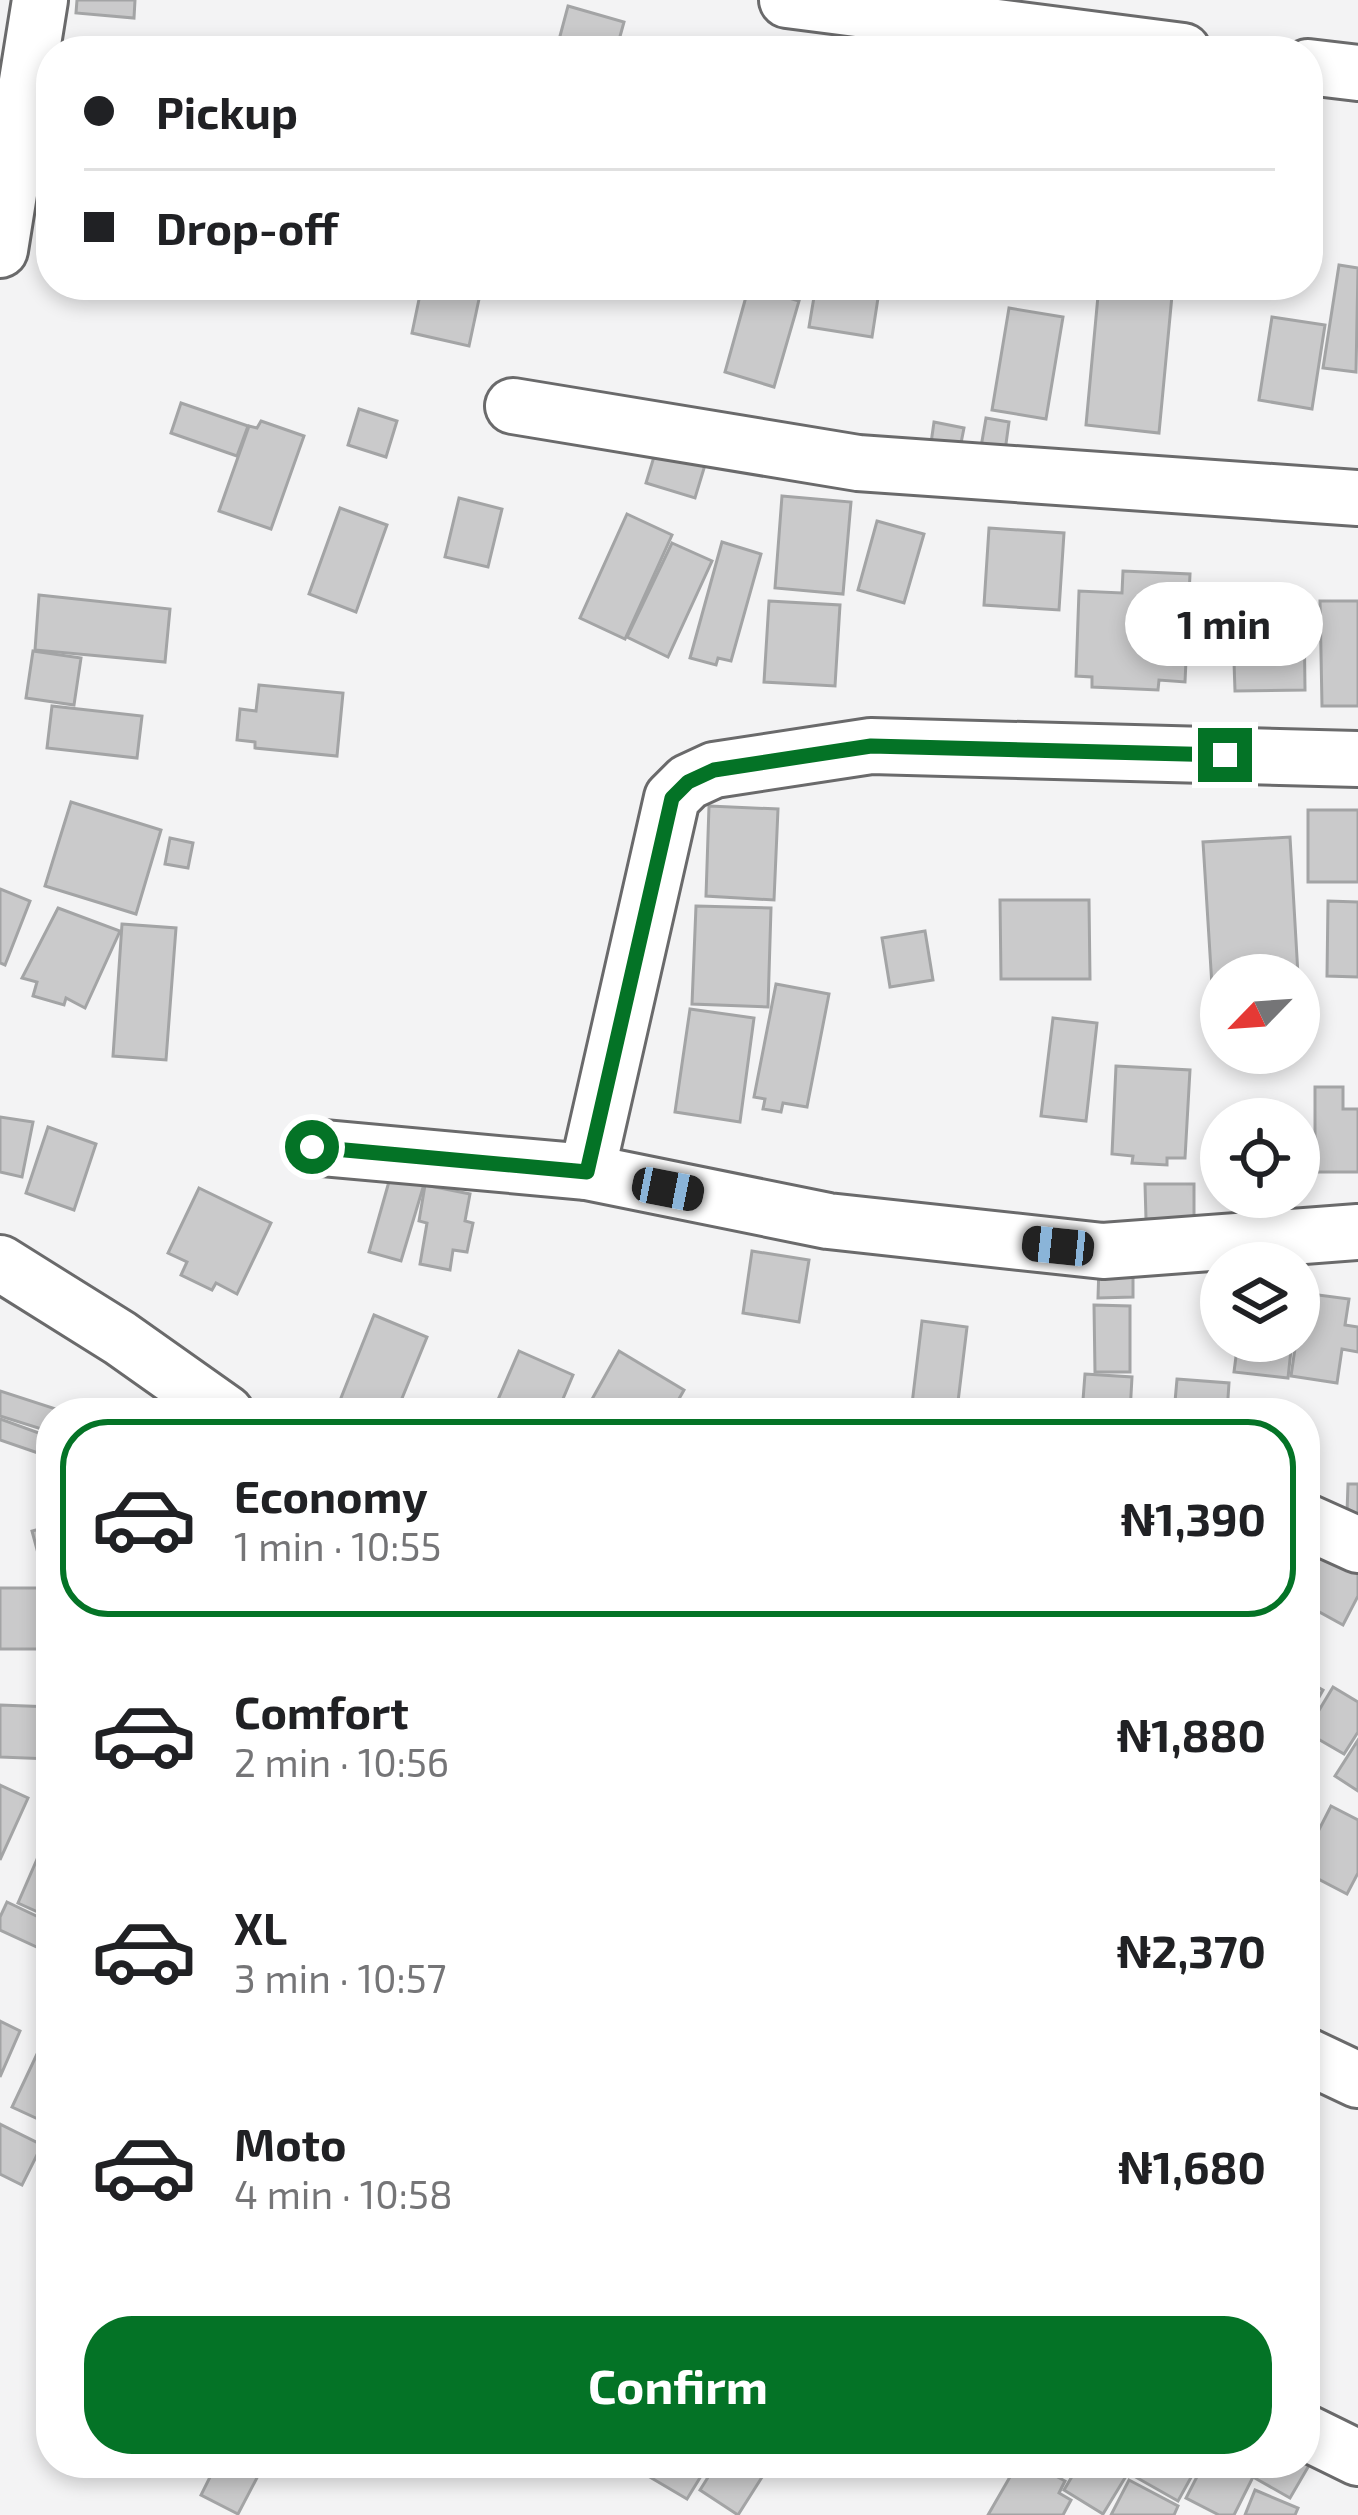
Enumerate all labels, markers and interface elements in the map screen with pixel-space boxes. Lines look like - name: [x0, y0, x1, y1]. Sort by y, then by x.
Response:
- text: Pickup: [156, 84, 298, 138]
- text: Drop-off: [156, 200, 338, 254]
- callout: 1 min: [1126, 581, 1324, 665]
- text: 1 min: [1177, 600, 1271, 647]
- route end: [1198, 728, 1252, 782]
- north arrow: [1200, 954, 1320, 1074]
- map controls: [1200, 954, 1320, 1362]
- button: locate: [1200, 1098, 1320, 1218]
- route start: [285, 1120, 339, 1174]
- car: [629, 1164, 707, 1214]
- car: [1020, 1224, 1096, 1268]
- button: layers: [1200, 1242, 1320, 1362]
- icon: car: [90, 1464, 198, 1572]
- text: Economy: [234, 1468, 428, 1522]
- text: ₦1,390: [1120, 1491, 1266, 1545]
- text: 1 min · 10:55: [234, 1522, 441, 1569]
- icon: car: [90, 1680, 198, 1788]
- text: Comfort: [234, 1684, 409, 1738]
- text: ₦1,880: [1116, 1707, 1266, 1761]
- text: 2 min · 10:56: [234, 1738, 449, 1785]
- icon: car: [90, 1896, 198, 2004]
- text: XL: [234, 1900, 287, 1954]
- text: ₦2,370: [1117, 1923, 1266, 1977]
- text: 3 min · 10:57: [234, 1954, 447, 2001]
- icon: car: [90, 2112, 198, 2220]
- text: Moto: [234, 2116, 347, 2170]
- text: ₦1,680: [1118, 2139, 1266, 2193]
- text: 4 min · 10:58: [234, 2170, 453, 2217]
- button: Confirm: [84, 2316, 1272, 2454]

